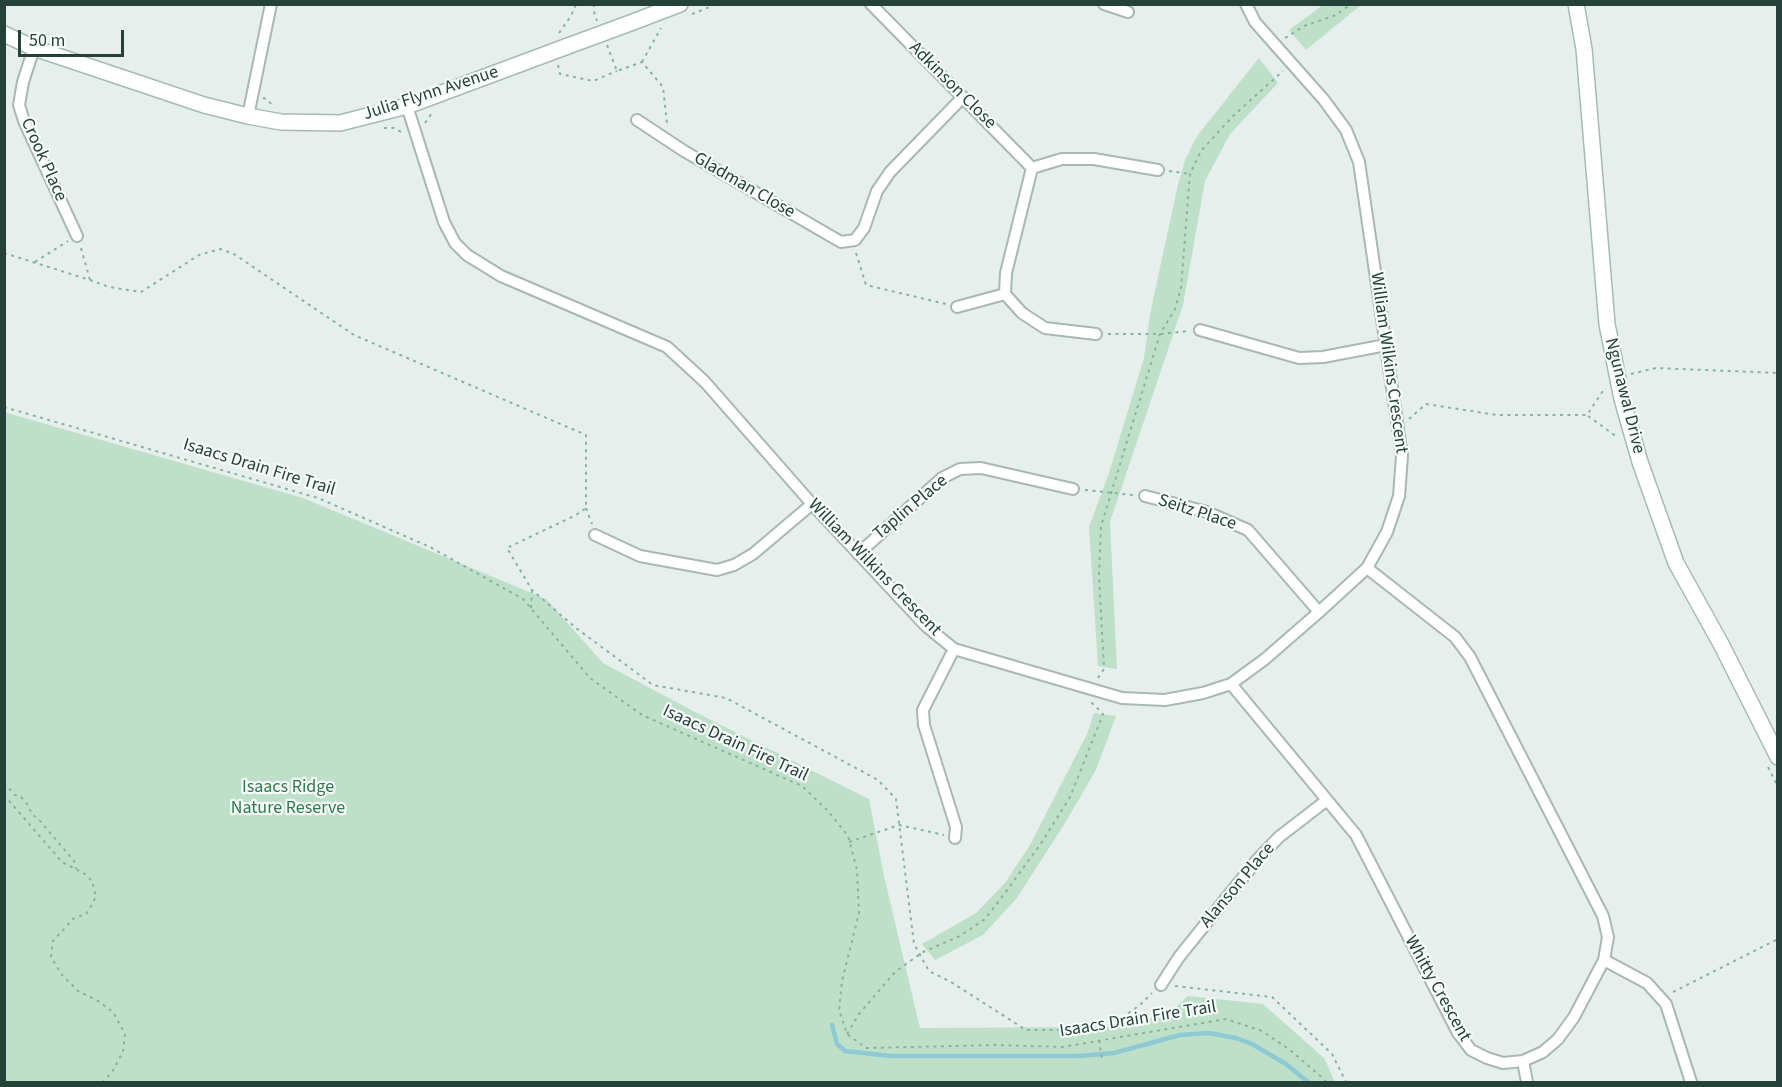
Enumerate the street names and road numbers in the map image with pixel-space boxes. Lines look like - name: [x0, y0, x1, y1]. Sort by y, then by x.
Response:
- street label: Adkinson Close: [904, 38, 1000, 134]
- street label: Julia Flynn Avenue: [361, 62, 501, 126]
- street label: Crook Place: [15, 115, 71, 205]
- street label: Gladman Close: [690, 148, 798, 224]
- street label: William Wilkins Crescent: [1365, 271, 1411, 455]
- street label: Ngunawal Drive: [1599, 336, 1649, 456]
- street label: Isaacs Drain Fire Trail: [180, 435, 338, 501]
- street label: Taplin Place: [869, 471, 953, 545]
- street label: Seitz Place: [1155, 490, 1239, 536]
- street label: William Wilkins Crescent: [803, 495, 945, 641]
- street label: Isaacs Drain Fire Trail: [659, 701, 811, 787]
- street label: Alanson Place: [1196, 839, 1280, 933]
- street label: Whitty Crescent: [1399, 932, 1475, 1046]
- street label: Isaacs Drain Fire Trail: [1058, 997, 1218, 1043]

